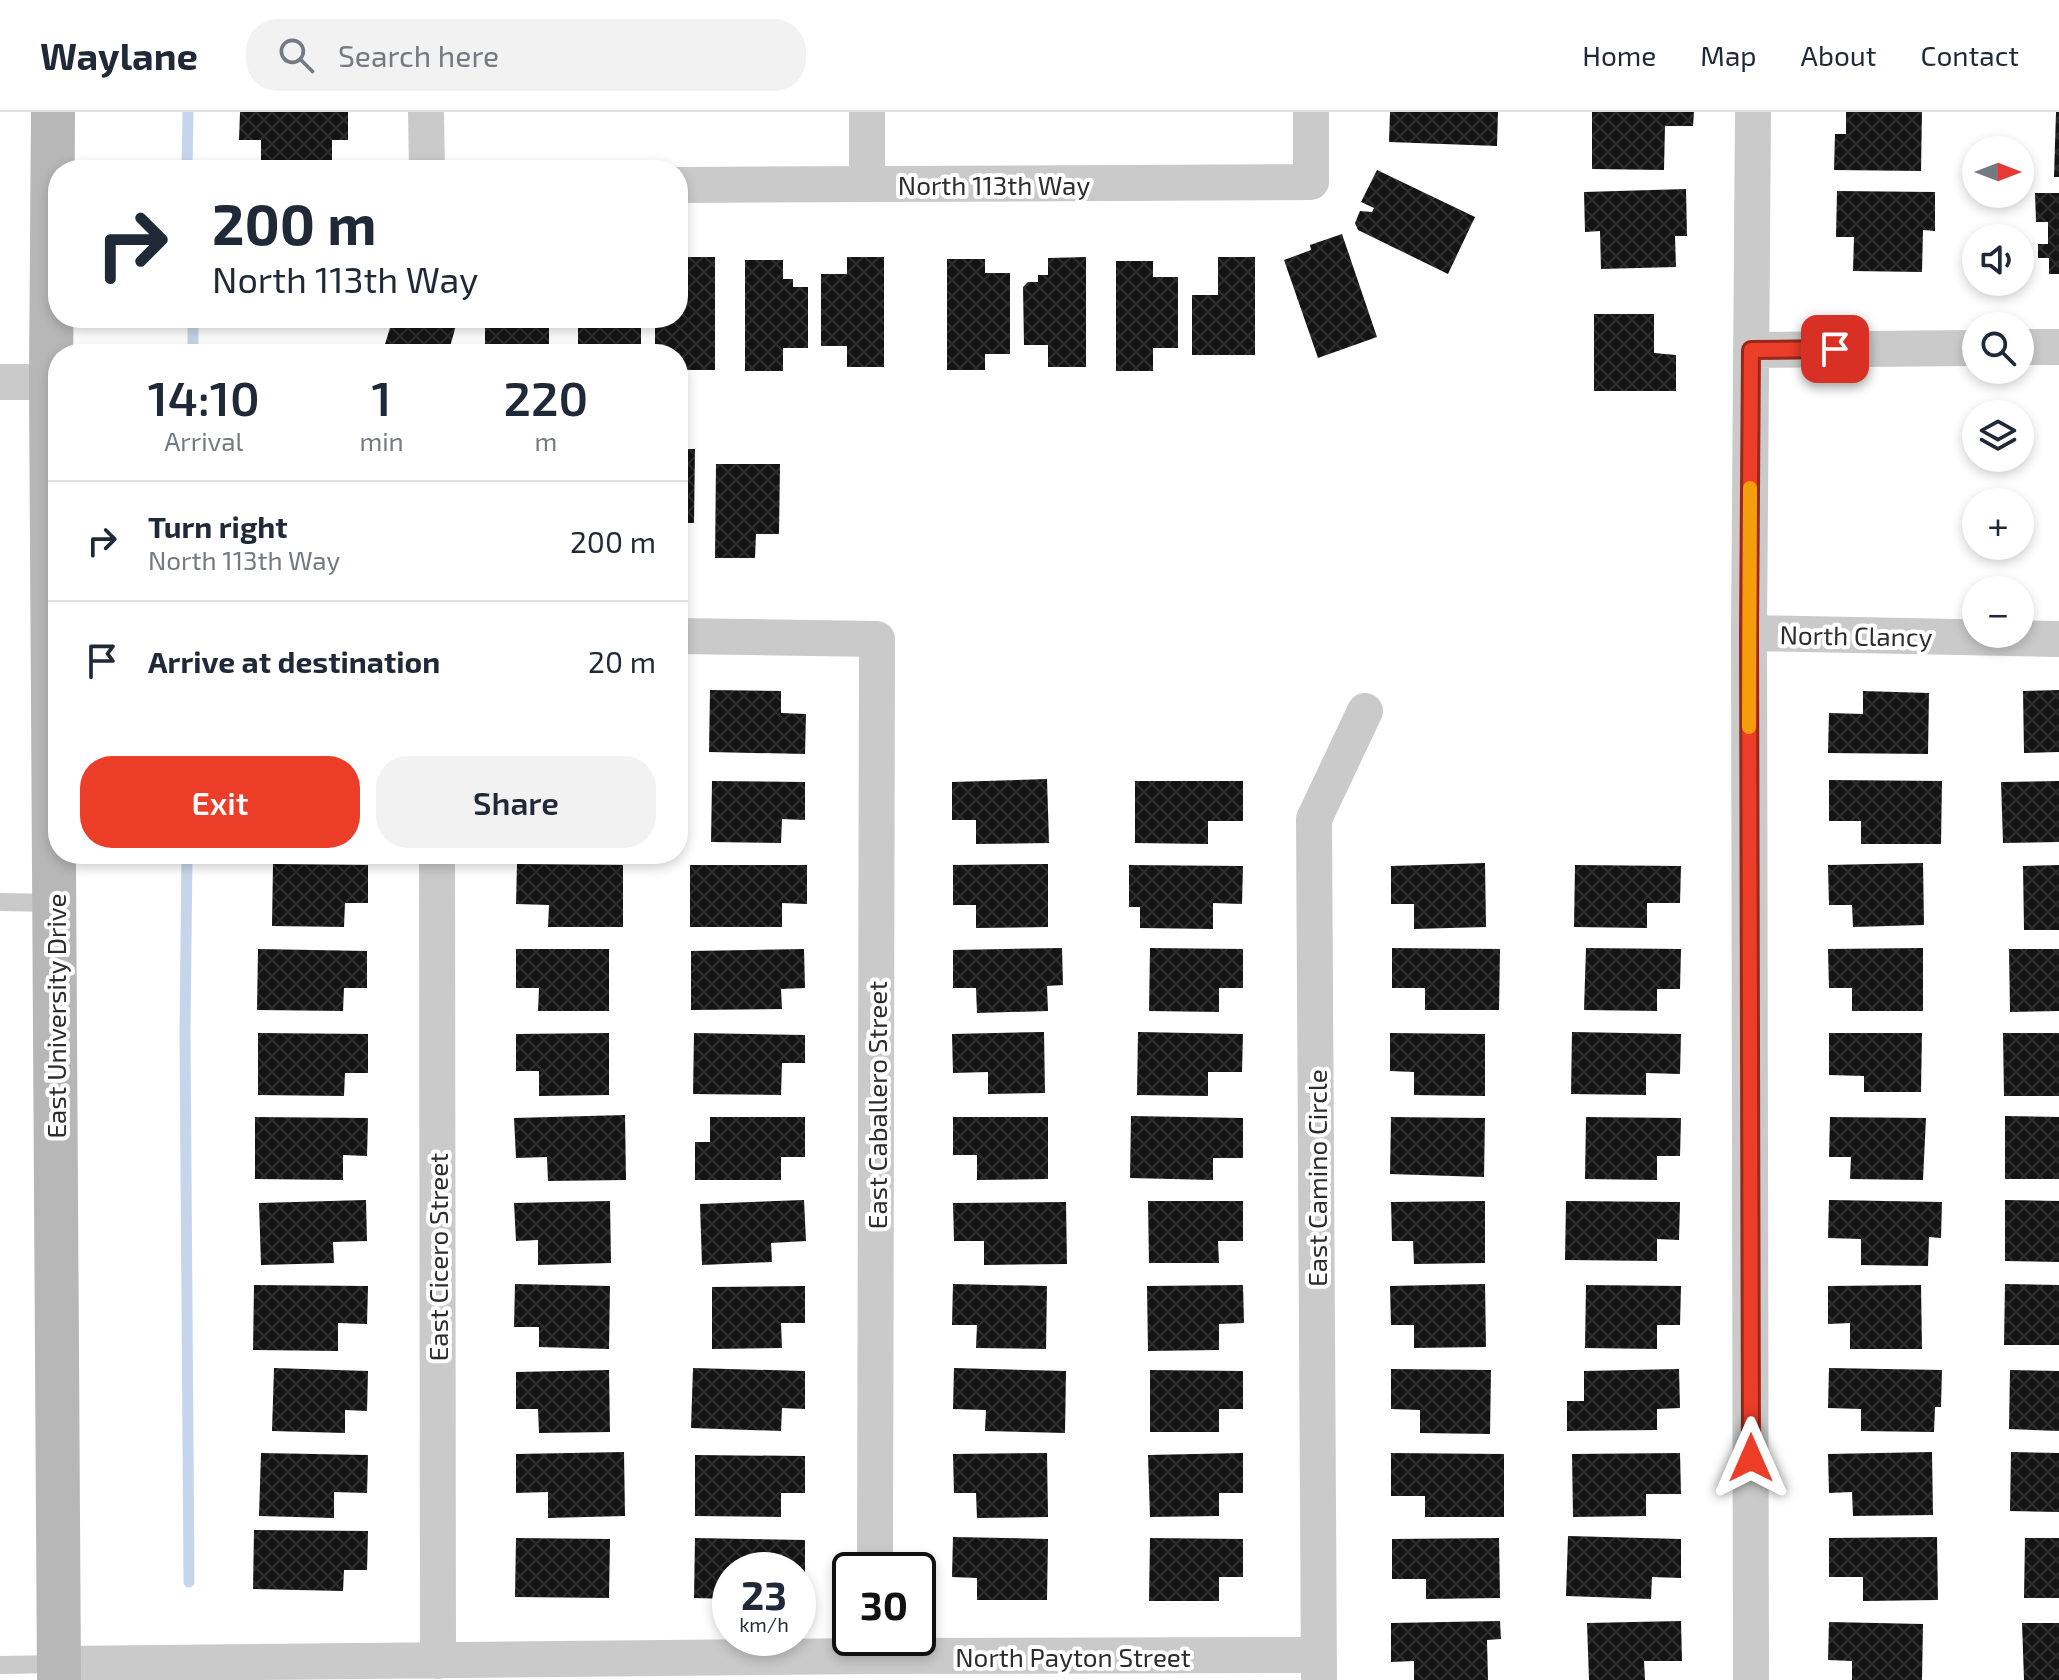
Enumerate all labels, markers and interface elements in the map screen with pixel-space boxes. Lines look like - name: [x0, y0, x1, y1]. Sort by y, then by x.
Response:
- search box: [246, 19, 806, 91]
- text: Waylane: [40, 32, 198, 78]
- icon: search: [274, 33, 318, 77]
- text: Search here: [338, 37, 499, 73]
- text: Home: [1582, 38, 1656, 72]
- text: Map: [1700, 38, 1757, 72]
- text: About: [1801, 38, 1876, 72]
- text: Contact: [1920, 38, 2019, 72]
- north arrow: [1962, 136, 2034, 208]
- map controls: [1962, 136, 2034, 648]
- street label: North 113th Way: [898, 169, 1090, 200]
- text: 200 m: [212, 189, 377, 256]
- icon: right: [80, 192, 184, 296]
- button: sound: [1962, 224, 2034, 296]
- text: North 113th Way: [212, 257, 478, 300]
- button: search: [1962, 312, 2034, 384]
- pin: [1801, 315, 1869, 383]
- icon: arrive: [1813, 327, 1857, 371]
- text: 14:10: [148, 368, 260, 426]
- text: 1: [372, 368, 392, 426]
- text: 220: [503, 368, 588, 426]
- button: layers: [1962, 400, 2034, 472]
- text: Arrival: [164, 425, 243, 456]
- text: min: [359, 425, 404, 456]
- text: m: [534, 425, 557, 456]
- button: +: [1962, 488, 2034, 560]
- text: Turn right: [148, 508, 288, 544]
- icon: right: [80, 519, 124, 563]
- text: 200 m: [570, 523, 656, 559]
- text: North 113th Way: [148, 544, 340, 575]
- button: −: [1962, 576, 2034, 648]
- street label: North Clancy: [1779, 618, 1933, 652]
- icon: arrive: [80, 639, 124, 683]
- text: Arrive at destination: [148, 643, 440, 679]
- text: 20 m: [588, 643, 656, 679]
- button: Exit: [80, 756, 360, 848]
- button: Share: [376, 756, 656, 848]
- street label: East University Drive: [40, 894, 71, 1138]
- street label: East Caballero Street: [861, 981, 892, 1229]
- street label: East Camino Circle: [1301, 1069, 1332, 1287]
- street label: East Cicero Street: [422, 1153, 453, 1361]
- position arrow: [1709, 1416, 1793, 1500]
- speed limit sign: 30: [832, 1552, 936, 1656]
- text: 23: [741, 1570, 787, 1618]
- text: km/h: [739, 1612, 789, 1636]
- street label: North Payton Street: [955, 1641, 1191, 1672]

